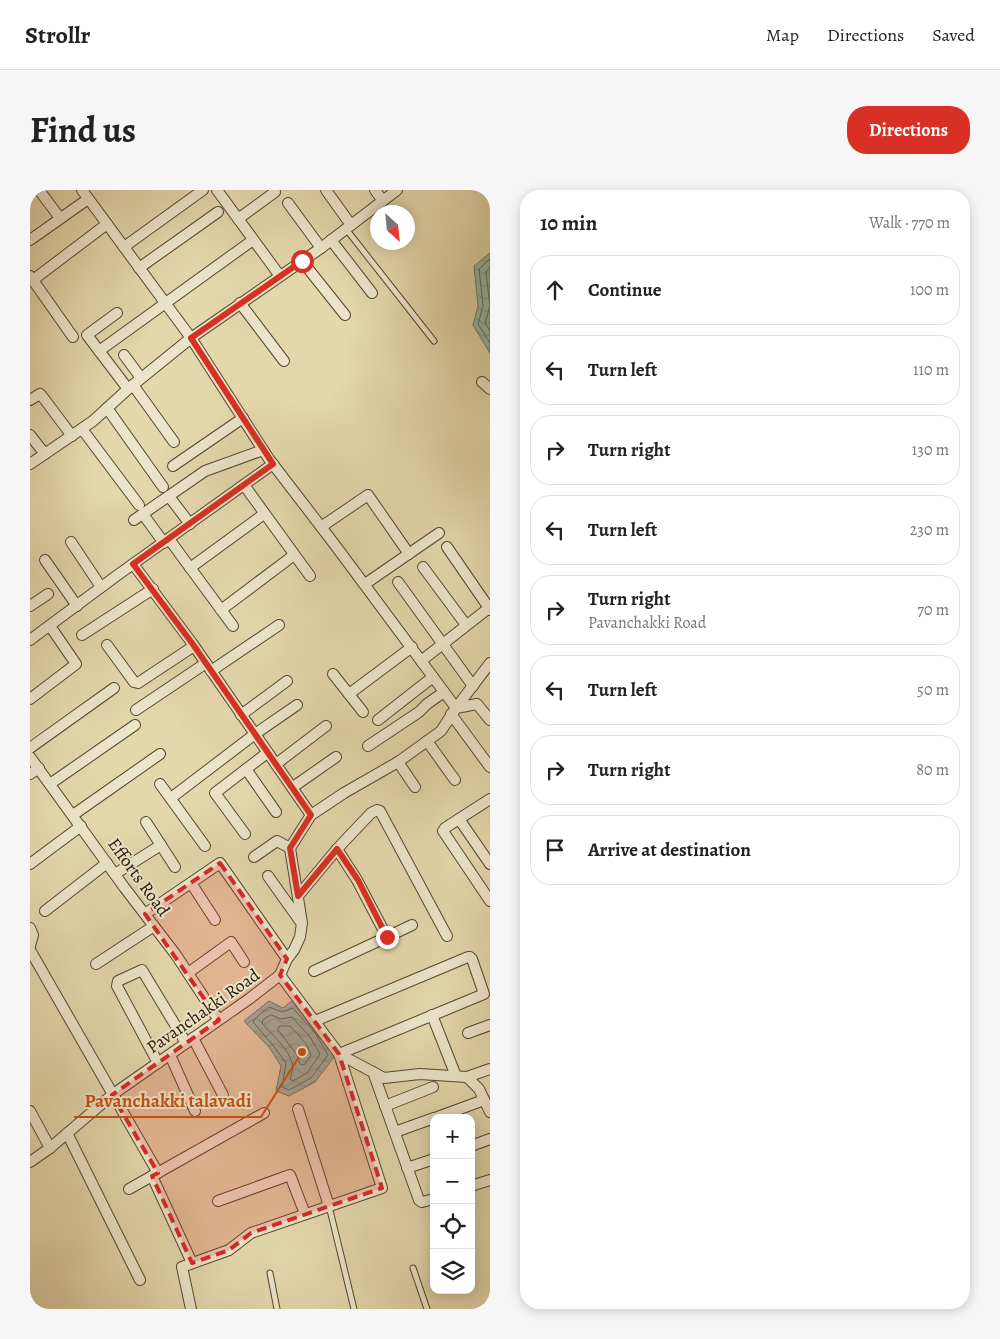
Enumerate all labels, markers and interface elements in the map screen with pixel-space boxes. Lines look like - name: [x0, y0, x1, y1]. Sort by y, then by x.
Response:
- text: Strollr: [25, 19, 90, 51]
- text: Map: [766, 23, 799, 47]
- text: Directions: [827, 23, 904, 47]
- text: Saved: [932, 23, 975, 47]
- text: Find us: [30, 106, 136, 154]
- button: Directions: [847, 106, 970, 154]
- north arrow: [370, 205, 415, 250]
- text: 10 min: [540, 209, 597, 237]
- text: Walk · 770 m: [869, 212, 950, 234]
- route start: [291, 250, 314, 273]
- icon: ahead: [541, 276, 569, 304]
- text: Continue: [588, 277, 662, 303]
- text: 100 m: [910, 279, 949, 301]
- icon: left: [541, 356, 569, 384]
- text: Turn left: [588, 357, 657, 383]
- text: 110 m: [913, 359, 949, 381]
- icon: right: [541, 436, 569, 464]
- text: Turn right: [588, 437, 670, 463]
- text: 130 m: [912, 439, 949, 461]
- icon: left: [541, 516, 569, 544]
- text: Turn left: [588, 517, 657, 543]
- text: 230 m: [910, 519, 949, 541]
- text: Turn right: [588, 586, 670, 612]
- icon: right: [541, 596, 569, 624]
- text: 70 m: [917, 599, 949, 621]
- text: Pavanchakki Road: [588, 612, 706, 634]
- icon: left: [541, 676, 569, 704]
- text: Turn left: [588, 677, 657, 703]
- text: 50 m: [917, 679, 949, 701]
- icon: right: [541, 756, 569, 784]
- text: Turn right: [588, 757, 670, 783]
- text: 80 m: [916, 759, 949, 781]
- street label: Efforts Road: [102, 833, 176, 921]
- icon: arrive: [541, 836, 569, 864]
- text: Arrive at destination: [588, 837, 751, 863]
- route end: [376, 926, 399, 949]
- street label: Pavanchakki Road: [142, 963, 265, 1059]
- callout: Pavanchakki talavadi: [74, 1083, 261, 1117]
- text: Pavanchakki talavadi: [85, 1088, 252, 1114]
- map controls: [430, 1114, 475, 1294]
- button: +: [430, 1114, 475, 1159]
- button: −: [430, 1159, 475, 1204]
- button: locate: [430, 1204, 475, 1249]
- button: layers: [430, 1249, 475, 1294]

